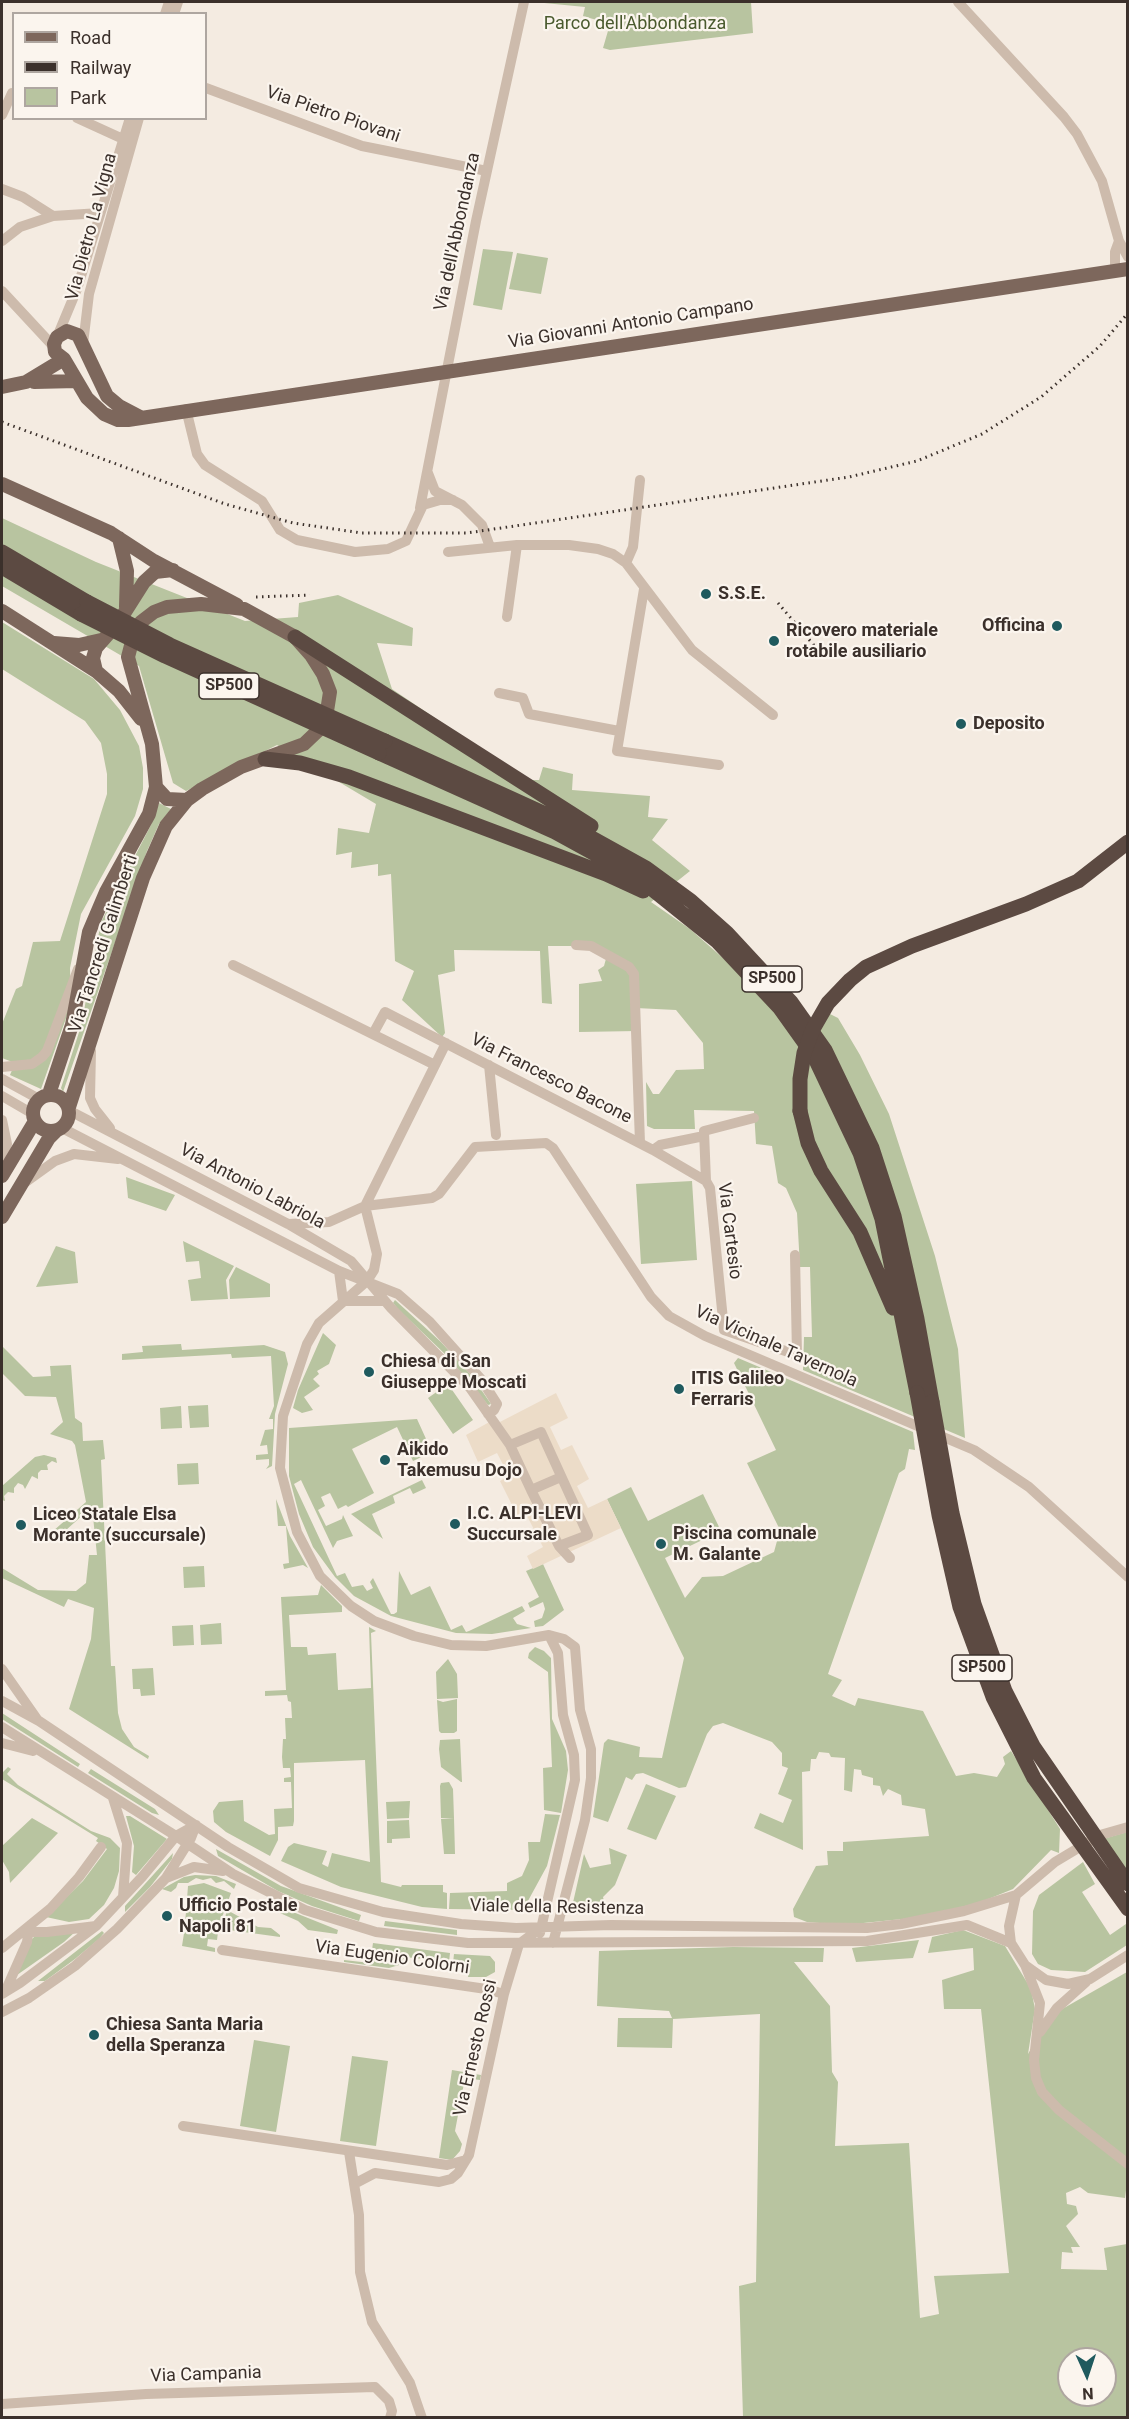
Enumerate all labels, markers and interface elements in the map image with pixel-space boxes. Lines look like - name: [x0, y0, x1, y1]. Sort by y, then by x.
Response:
- legend: [12, 12, 207, 120]
- park label: Parco dell'Abbondanza: [544, 13, 726, 35]
- text: Road: [70, 27, 111, 48]
- text: Railway: [70, 57, 131, 78]
- street label: Via Pietro Piovani: [263, 82, 403, 148]
- text: Park: [70, 87, 106, 108]
- street label: Via Dietro La Vigna: [62, 151, 122, 303]
- street label: Via dell'Abbondanza: [431, 151, 485, 313]
- street label: Via Giovanni Antonio Campano: [507, 294, 755, 354]
- place label: S.S.E.: [718, 583, 766, 605]
- marker: S.S.E.: [699, 587, 713, 601]
- place label: Officina: [982, 615, 1045, 637]
- marker: Officina: [1050, 619, 1064, 633]
- place label: Ricovero materiale rotabile ausiliario: [786, 620, 938, 662]
- marker: Ricovero materiale rotabile ausiliario: [767, 634, 781, 648]
- road number: SP500: [199, 673, 259, 699]
- place label: Deposito: [973, 713, 1045, 735]
- marker: Deposito: [954, 717, 968, 731]
- street label: Via Tancredi Galimberti: [65, 852, 143, 1036]
- road number: SP500: [742, 966, 802, 992]
- street label: Via Francesco Bacone: [467, 1029, 635, 1129]
- street label: Via Antonio Labriola: [176, 1140, 328, 1234]
- street label: Via Cartesio: [712, 1181, 746, 1281]
- street label: Via Vicinale Tavernola: [691, 1301, 861, 1393]
- place label: Chiesa di San Giuseppe Moscati: [381, 1351, 527, 1394]
- marker: Chiesa di San Giuseppe Moscati: [362, 1365, 376, 1379]
- place label: ITIS Galileo Ferraris: [691, 1368, 784, 1410]
- marker: ITIS Galileo Ferraris: [672, 1382, 686, 1396]
- place label: Aikido Takemusu Dojo: [397, 1439, 522, 1482]
- marker: Aikido Takemusu Dojo: [378, 1453, 392, 1467]
- place label: I.C. ALPI-LEVI Succursale: [467, 1503, 582, 1546]
- place label: Liceo Statale Elsa Morante (succursale): [33, 1504, 206, 1546]
- marker: I.C. ALPI-LEVI Succursale: [448, 1517, 462, 1531]
- marker: Liceo Statale Elsa Morante (succursale): [14, 1518, 28, 1532]
- place label: Piscina comunale M. Galante: [673, 1523, 816, 1565]
- marker: Piscina comunale M. Galante: [654, 1537, 668, 1551]
- road number: SP500: [952, 1655, 1012, 1681]
- place label: Ufficio Postale Napoli 81: [179, 1895, 297, 1938]
- street label: Viale della Resistenza: [470, 1896, 644, 1920]
- marker: Ufficio Postale Napoli 81: [160, 1909, 174, 1923]
- street label: Via Eugenio Colorni: [313, 1936, 471, 1980]
- street label: Via Ernesto Rossi: [450, 1977, 502, 2119]
- place label: Chiesa Santa Maria della Speranza: [106, 2014, 263, 2056]
- marker: Chiesa Santa Maria della Speranza: [87, 2028, 101, 2042]
- north arrow: [1057, 2347, 1117, 2407]
- street label: Via Campania: [150, 2362, 262, 2388]
- text: N: [1082, 2384, 1094, 2403]

